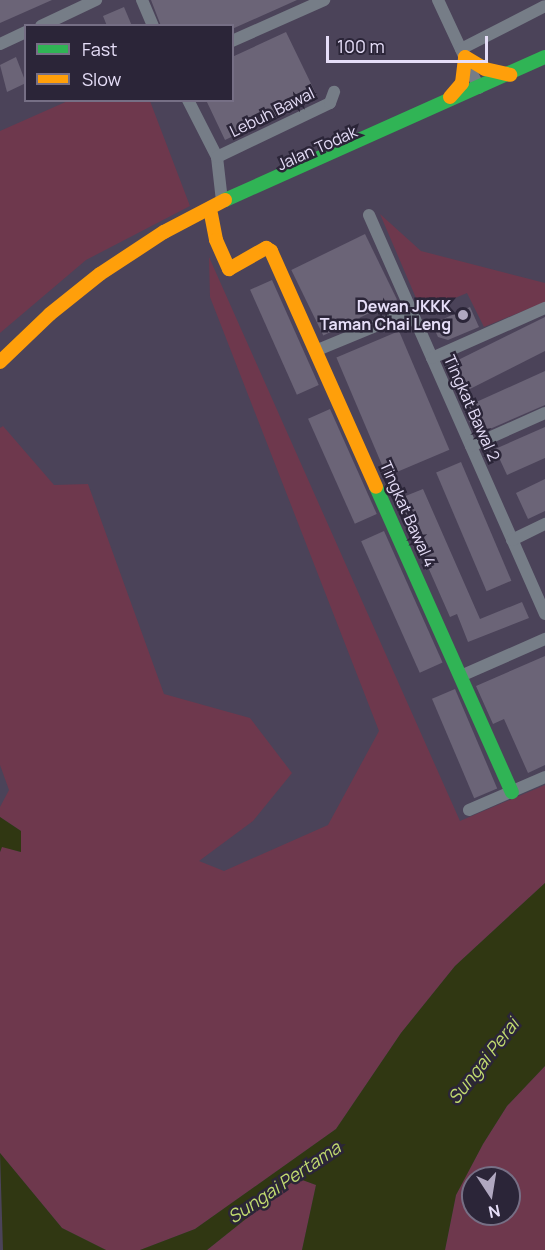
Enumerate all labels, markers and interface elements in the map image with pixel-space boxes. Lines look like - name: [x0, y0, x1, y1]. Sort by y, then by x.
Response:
- legend: [24, 24, 234, 102]
- scale bar: [329, 24, 491, 62]
- text: 100 m: [337, 34, 385, 58]
- text: Fast: [82, 37, 117, 61]
- text: Slow: [82, 67, 121, 91]
- street label: Lebuh Bawal: [226, 83, 318, 141]
- street label: Jalan Todak: [274, 122, 360, 174]
- place label: Dewan JKKK Taman Chai Leng: [320, 296, 451, 334]
- marker: Dewan JKKK Taman Chai Leng: [456, 308, 470, 322]
- street label: Tingkat Bawal 2: [440, 352, 504, 464]
- street label: Tingkat Bawal 4: [376, 458, 440, 570]
- water label: Sungai Perai: [443, 1014, 523, 1108]
- water label: Sungai Pertama: [224, 1136, 344, 1228]
- north arrow: [461, 1166, 521, 1226]
- text: N: [486, 1200, 502, 1224]

